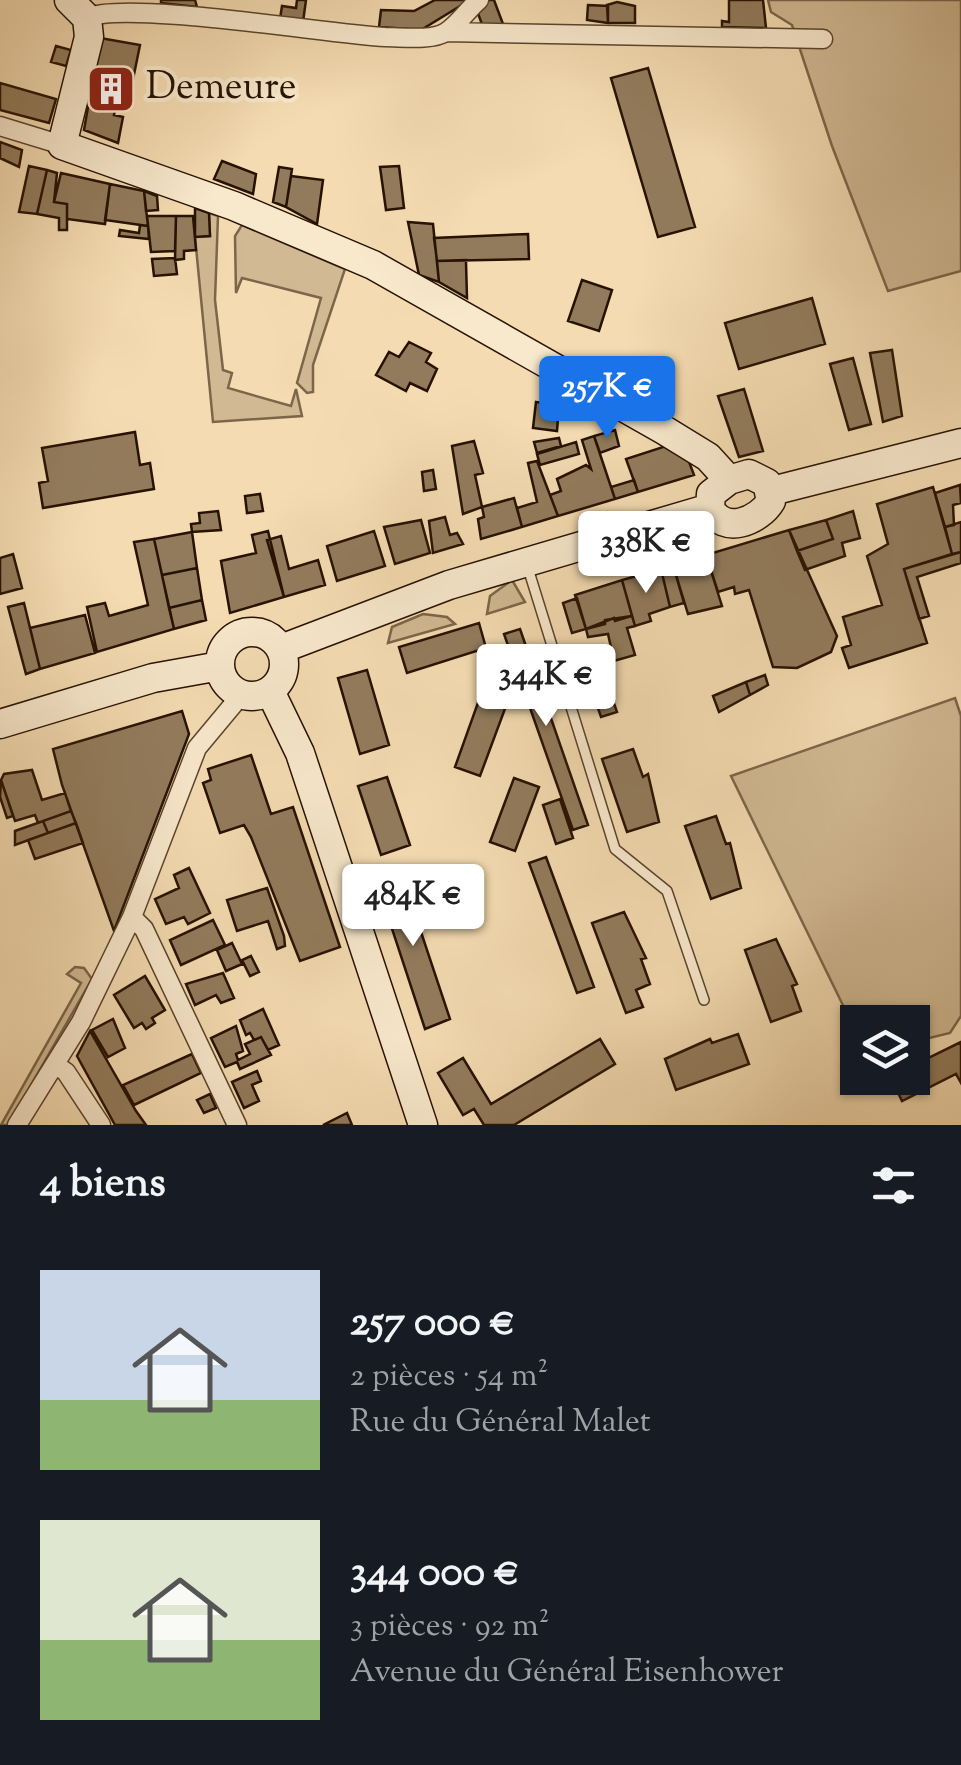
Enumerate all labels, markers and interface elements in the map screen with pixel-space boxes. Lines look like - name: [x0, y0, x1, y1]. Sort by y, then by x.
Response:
- place label: Demeure: [146, 62, 296, 116]
- building icon: Demeure: [85, 63, 137, 115]
- pin: 257K €: [526, 356, 688, 441]
- text: 257K €: [561, 365, 653, 411]
- pin: 338K €: [565, 511, 727, 596]
- text: 338K €: [600, 520, 692, 566]
- pin: 344K €: [465, 644, 627, 729]
- text: 344K €: [499, 653, 593, 699]
- pin: 484K €: [332, 864, 494, 949]
- text: 484K €: [364, 873, 462, 919]
- map controls: [840, 1005, 930, 1095]
- button: layers: [840, 1005, 930, 1095]
- text: 4 biens: [40, 1155, 166, 1215]
- icon: filters: [866, 1158, 921, 1213]
- text: 257 000 €: [350, 1294, 515, 1354]
- icon: home: [120, 1310, 240, 1430]
- text: 2 pièces · 54 m²: [350, 1354, 548, 1400]
- text: Rue du Général Malet: [350, 1400, 651, 1446]
- text: 344 000 €: [350, 1544, 520, 1604]
- icon: home: [120, 1560, 240, 1680]
- text: 3 pièces · 92 m²: [350, 1604, 550, 1650]
- text: Avenue du Général Eisenhower: [350, 1650, 784, 1696]

